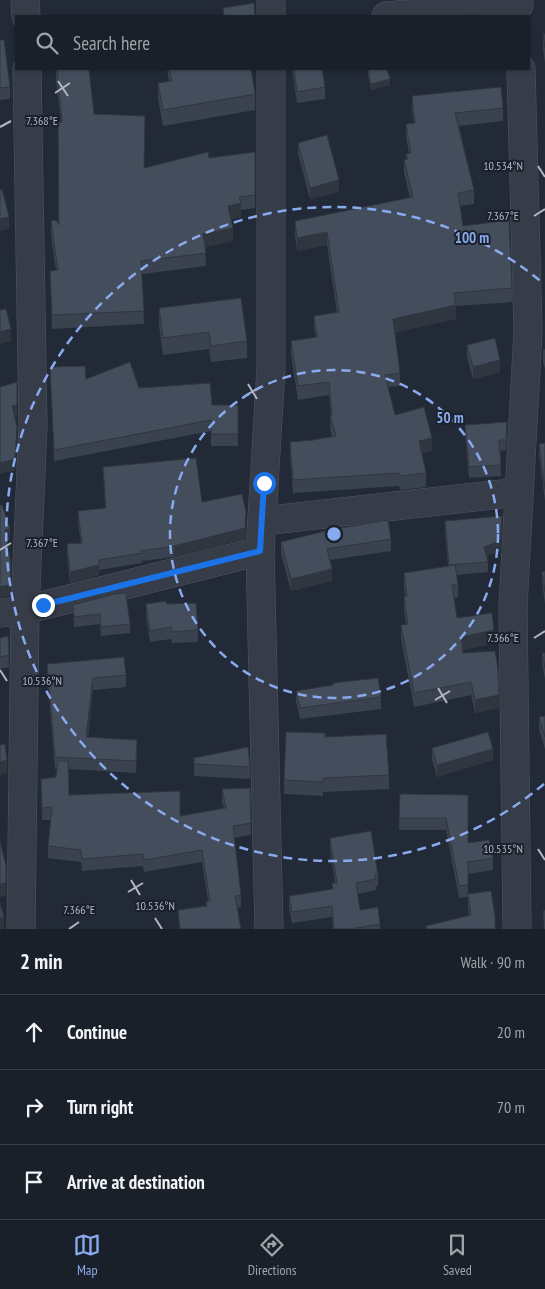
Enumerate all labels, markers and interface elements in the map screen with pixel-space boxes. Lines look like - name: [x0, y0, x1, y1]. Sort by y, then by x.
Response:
- search box: [15, 15, 530, 70]
- icon: search: [33, 29, 61, 57]
- text: Search here: [73, 31, 150, 55]
- text: 7.368°E: [26, 113, 58, 128]
- text: 10.534°N: [483, 158, 523, 173]
- text: 7.367°E: [487, 208, 519, 223]
- text: 100 m: [455, 228, 489, 247]
- text: 50 m: [436, 408, 464, 427]
- route start: [253, 472, 276, 495]
- centre of rings: [325, 525, 343, 543]
- text: 7.367°E: [26, 535, 58, 550]
- route end: [32, 594, 55, 617]
- text: 7.366°E: [487, 630, 519, 645]
- text: 10.536°N: [22, 673, 62, 688]
- text: 10.535°N: [483, 841, 523, 856]
- text: 10.536°N: [135, 898, 175, 913]
- text: 7.366°E: [63, 902, 95, 917]
- text: 2 min: [20, 948, 62, 975]
- text: Walk · 90 m: [460, 952, 525, 972]
- icon: ahead: [20, 1018, 48, 1046]
- text: Continue: [67, 1020, 127, 1044]
- text: 20 m: [497, 1022, 525, 1042]
- icon: right: [20, 1093, 48, 1121]
- text: Turn right: [67, 1095, 133, 1119]
- text: 70 m: [497, 1097, 525, 1117]
- icon: arrive: [20, 1168, 48, 1196]
- text: Arrive at destination: [67, 1170, 205, 1194]
- tab: Map: [73, 1231, 101, 1279]
- tab: Directions: [248, 1231, 296, 1279]
- tab: Saved: [443, 1231, 472, 1279]

